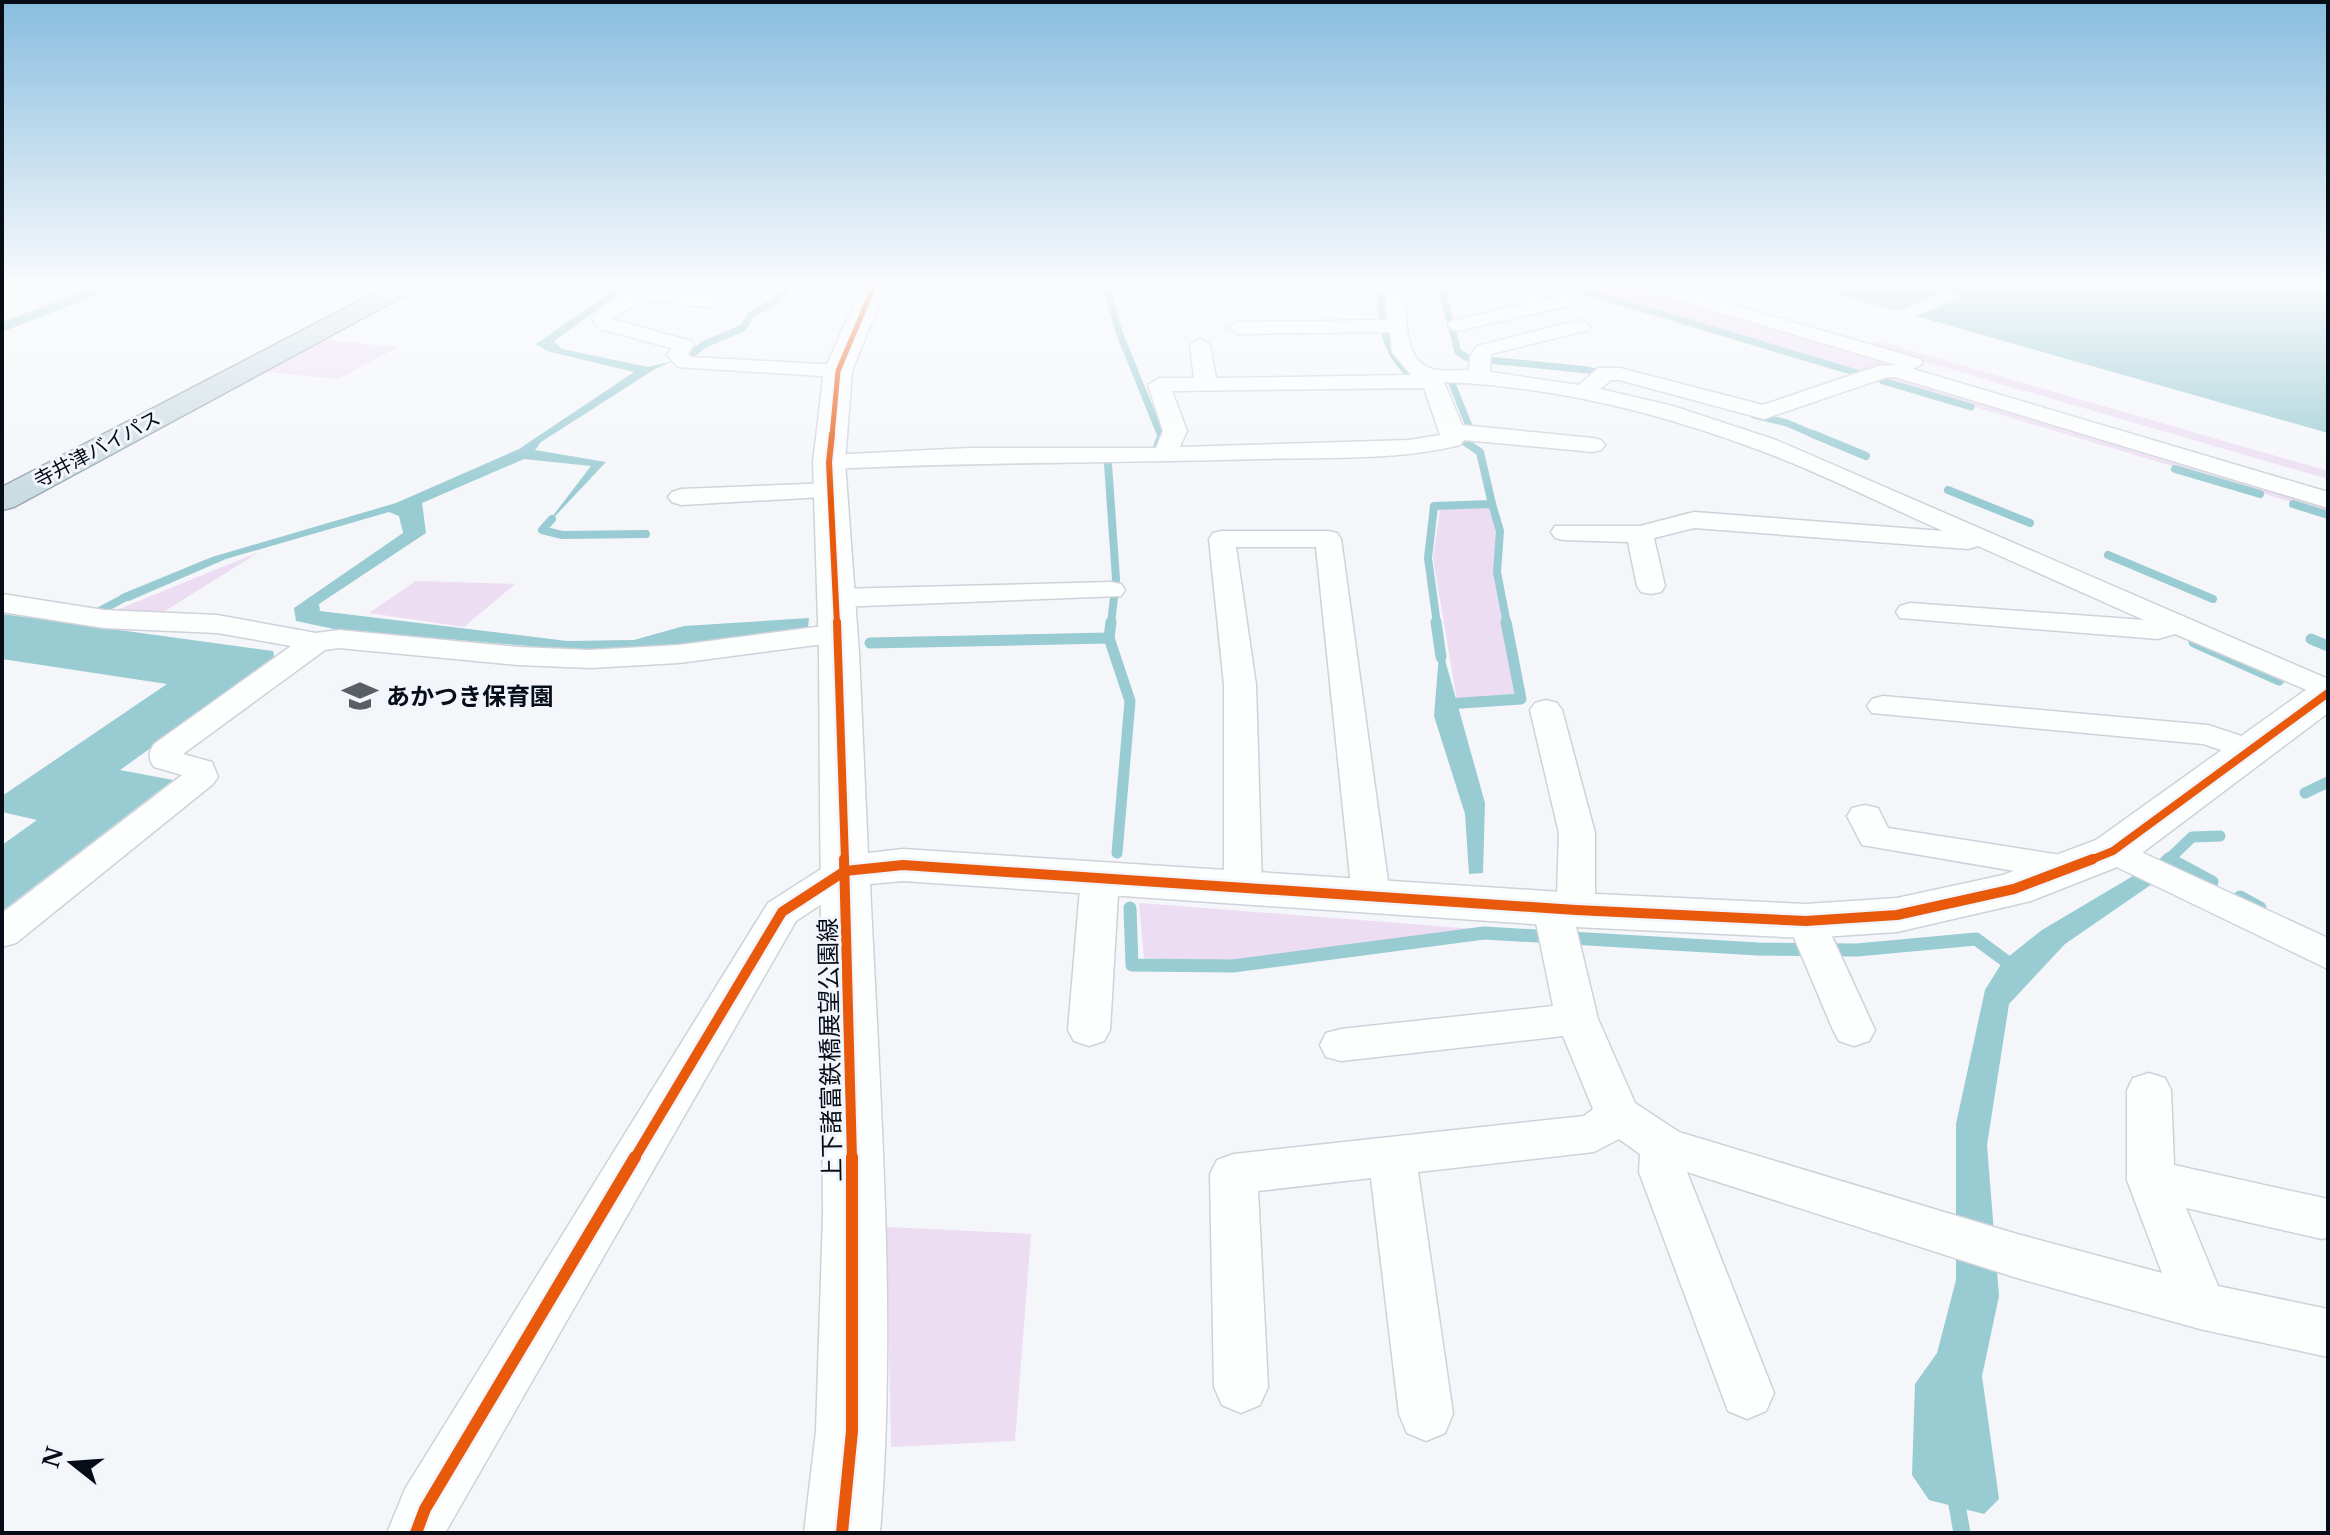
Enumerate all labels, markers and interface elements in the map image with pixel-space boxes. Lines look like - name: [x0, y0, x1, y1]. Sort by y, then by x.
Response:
- street label: 寺井津バイパス: [30, 406, 164, 492]
- school or university icon: あかつき保育園: [341, 677, 379, 715]
- place label: あかつき保育園: [386, 682, 554, 711]
- street label: 上下諸富鉄橋展望公園線: [813, 918, 847, 1182]
- north arrow: [32, 1423, 112, 1503]
- text: N: [37, 1443, 69, 1471]

